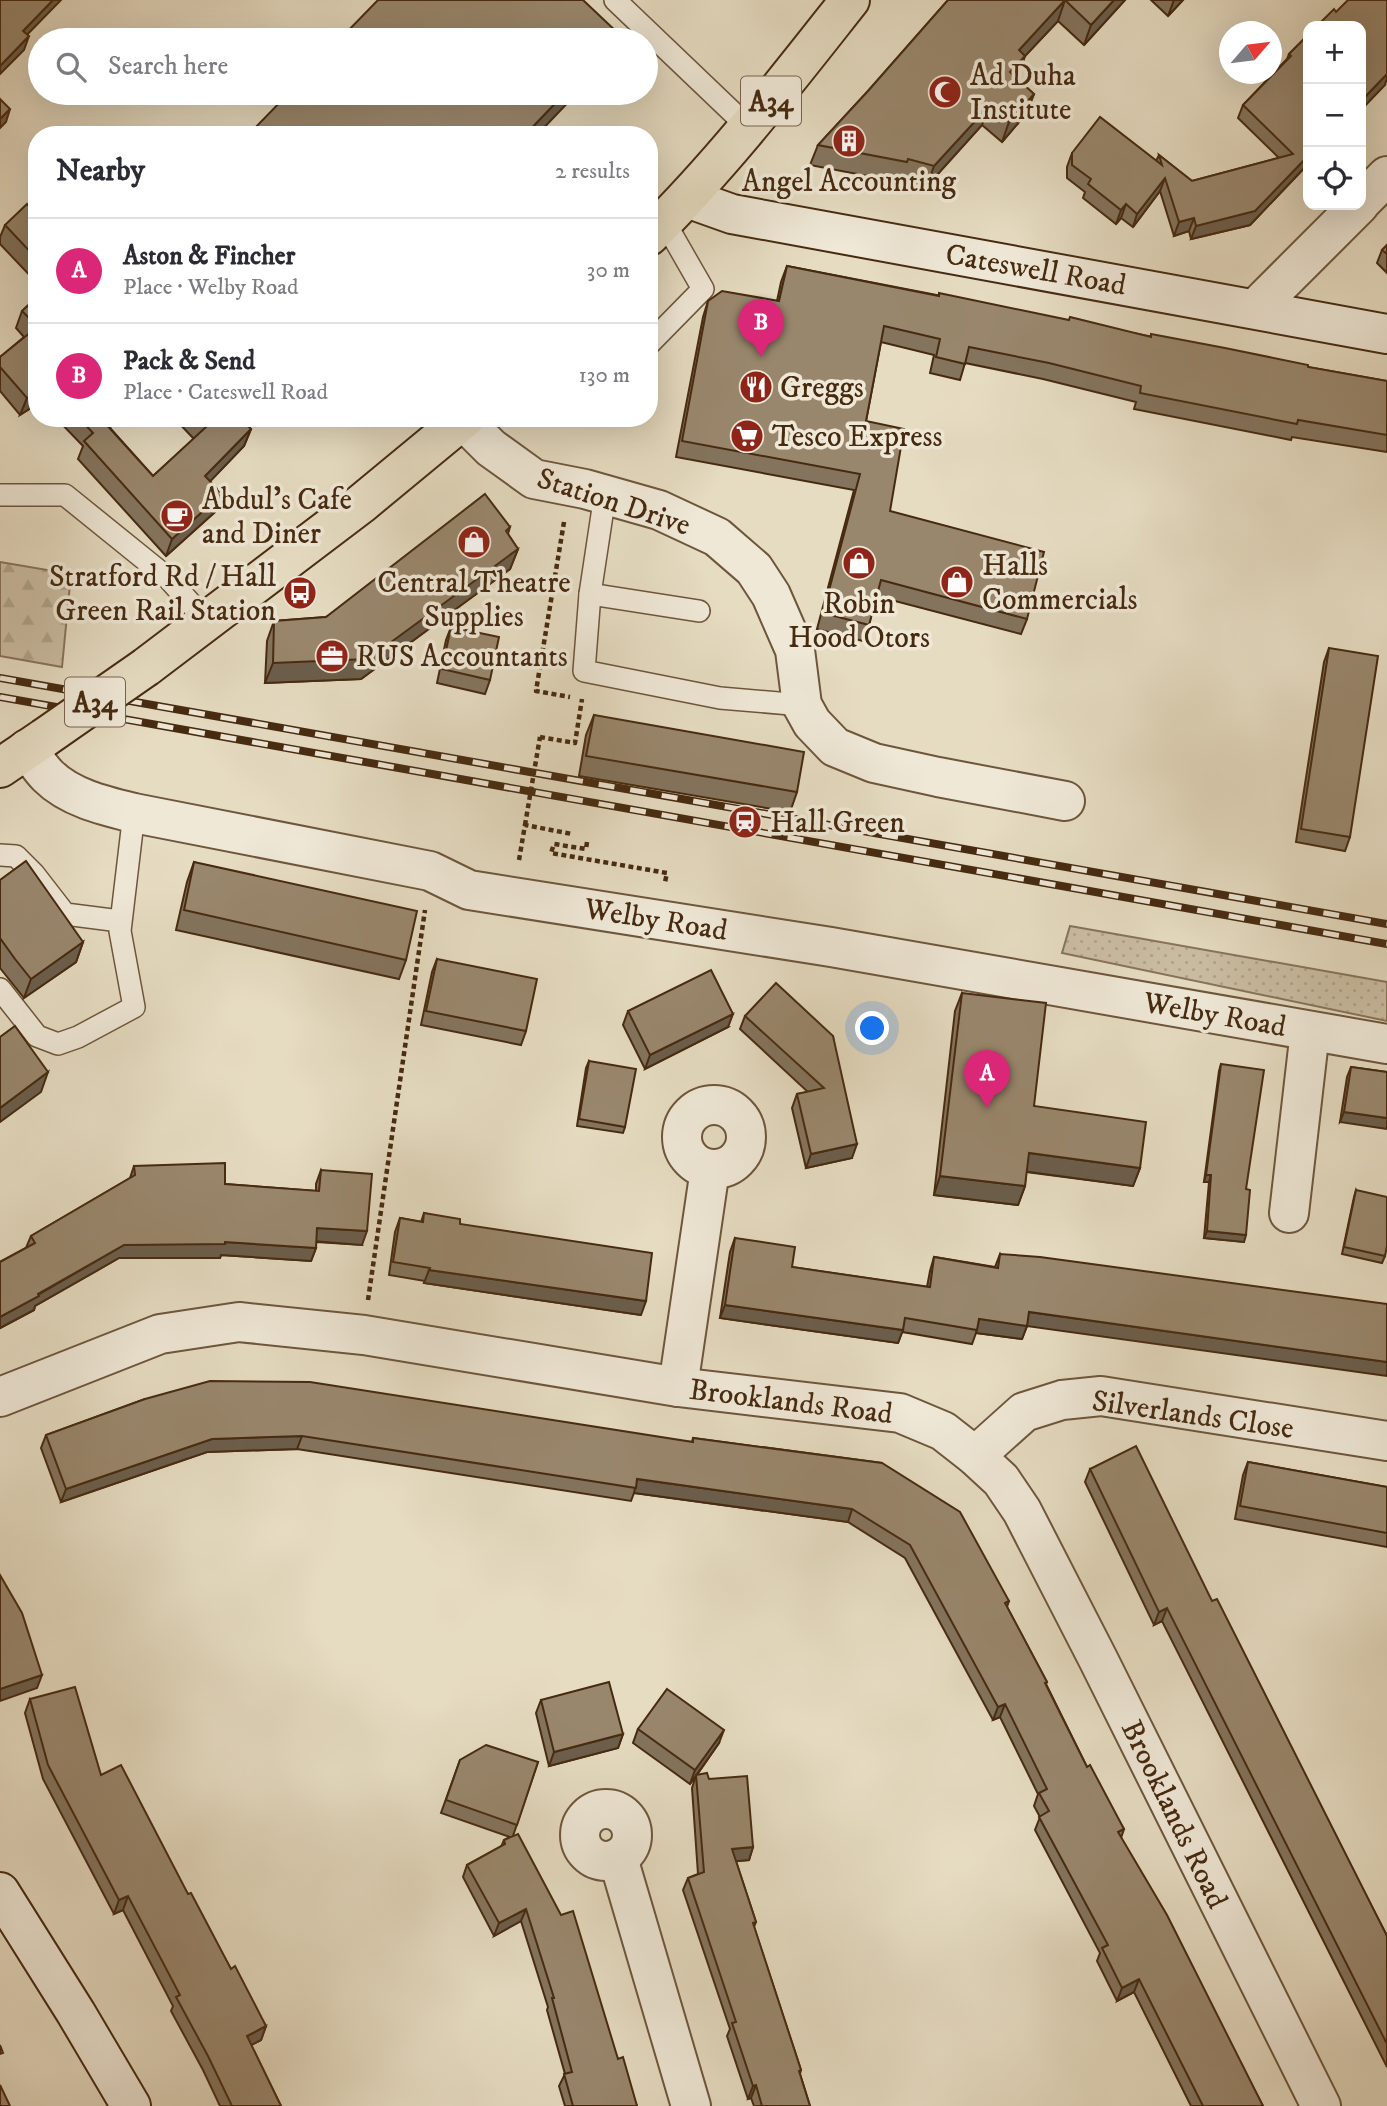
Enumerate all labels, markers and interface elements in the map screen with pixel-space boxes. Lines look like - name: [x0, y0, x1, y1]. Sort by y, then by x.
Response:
- north arrow: [1219, 21, 1282, 84]
- map controls: [1303, 21, 1366, 210]
- button: +: [1303, 21, 1366, 84]
- search box: [28, 28, 658, 105]
- icon: search: [52, 48, 90, 86]
- text: Search here: [108, 50, 228, 83]
- place label: Ad Duha Institute: [970, 58, 1076, 129]
- mosque icon: Ad Duha Institute: [926, 73, 964, 111]
- road number: A34: [741, 76, 801, 126]
- button: −: [1303, 84, 1366, 147]
- building icon: Angel Accounting: [830, 122, 868, 160]
- button: locate: [1303, 147, 1366, 210]
- text: Nearby: [56, 153, 145, 190]
- text: 2 results: [555, 157, 630, 186]
- place label: Angel Accounting: [742, 164, 957, 201]
- street label: Cateswell Road: [942, 236, 1129, 305]
- text: Aston & Fincher: [123, 240, 295, 273]
- text: A: [72, 256, 86, 285]
- text: 30 m: [587, 256, 630, 285]
- text: Place · Welby Road: [123, 273, 298, 302]
- pin: B: [738, 299, 784, 357]
- text: Pack & Send: [123, 345, 255, 378]
- text: B: [72, 361, 86, 390]
- text: 130 m: [578, 361, 630, 390]
- restaurant icon: Greggs: [737, 368, 775, 406]
- place label: Greggs: [780, 370, 864, 407]
- text: Place · Cateswell Road: [123, 378, 328, 407]
- supermarket icon: Tesco Express: [728, 417, 766, 455]
- place label: Tesco Express: [772, 419, 943, 456]
- street label: Station Drive: [532, 460, 695, 545]
- place label: Abdul's Cafe and Diner: [202, 482, 352, 553]
- cafe icon: Abdul's Cafe and Diner: [158, 497, 196, 535]
- shop icon: Central Theatre Supplies: [455, 523, 493, 561]
- shop icon: Robin Hood Otors: [840, 544, 878, 582]
- place label: Halls Commercials: [982, 548, 1137, 619]
- place label: Stratford Rd / Hall Green Rail Station: [49, 559, 276, 630]
- shop icon: Halls Commercials: [938, 563, 976, 601]
- place label: Central Theatre Supplies: [377, 565, 571, 636]
- bus stop icon: Stratford Rd / Hall Green Rail Station: [281, 574, 319, 612]
- place label: Robin Hood Otors: [788, 586, 930, 657]
- office icon: RUS Accountants: [313, 637, 351, 675]
- place label: RUS Accountants: [356, 639, 568, 676]
- road number: A34: [65, 678, 125, 726]
- station icon: Hall Green: [726, 803, 764, 841]
- place label: Hall Green: [770, 805, 905, 842]
- street label: Welby Road: [581, 891, 730, 950]
- street label: Welby Road: [1139, 985, 1289, 1046]
- your location: [855, 1011, 889, 1045]
- pin: A: [964, 1050, 1010, 1108]
- street label: Brooklands Road: [687, 1372, 895, 1433]
- street label: Silverlands Close: [1089, 1383, 1296, 1448]
- street label: Brooklands Road: [1112, 1714, 1235, 1915]

